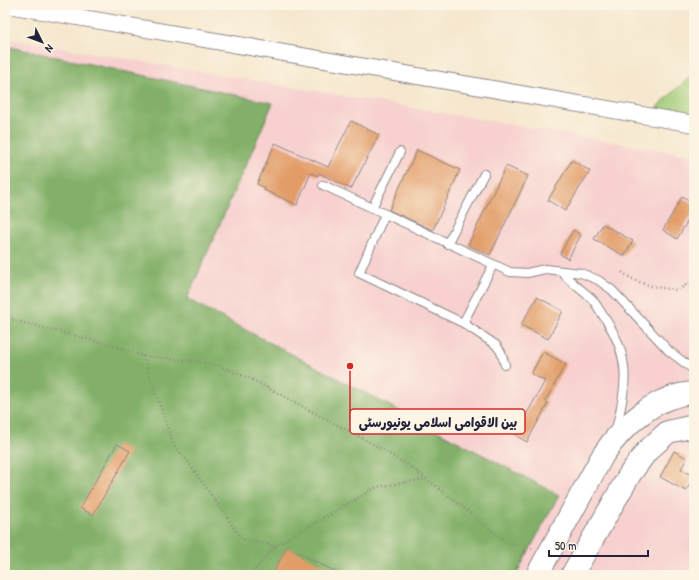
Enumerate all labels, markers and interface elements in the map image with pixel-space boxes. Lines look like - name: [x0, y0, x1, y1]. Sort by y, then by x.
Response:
- north arrow: [22, 22, 62, 62]
- text: N: [42, 42, 57, 56]
- callout: بین الاقوامی اسلامی یونیورسٹی: [350, 409, 525, 434]
- text: بین الاقوامی اسلامی یونیورسٹی: [359, 413, 517, 431]
- scale bar: [549, 532, 648, 558]
- text: 50 m: [555, 537, 576, 554]

